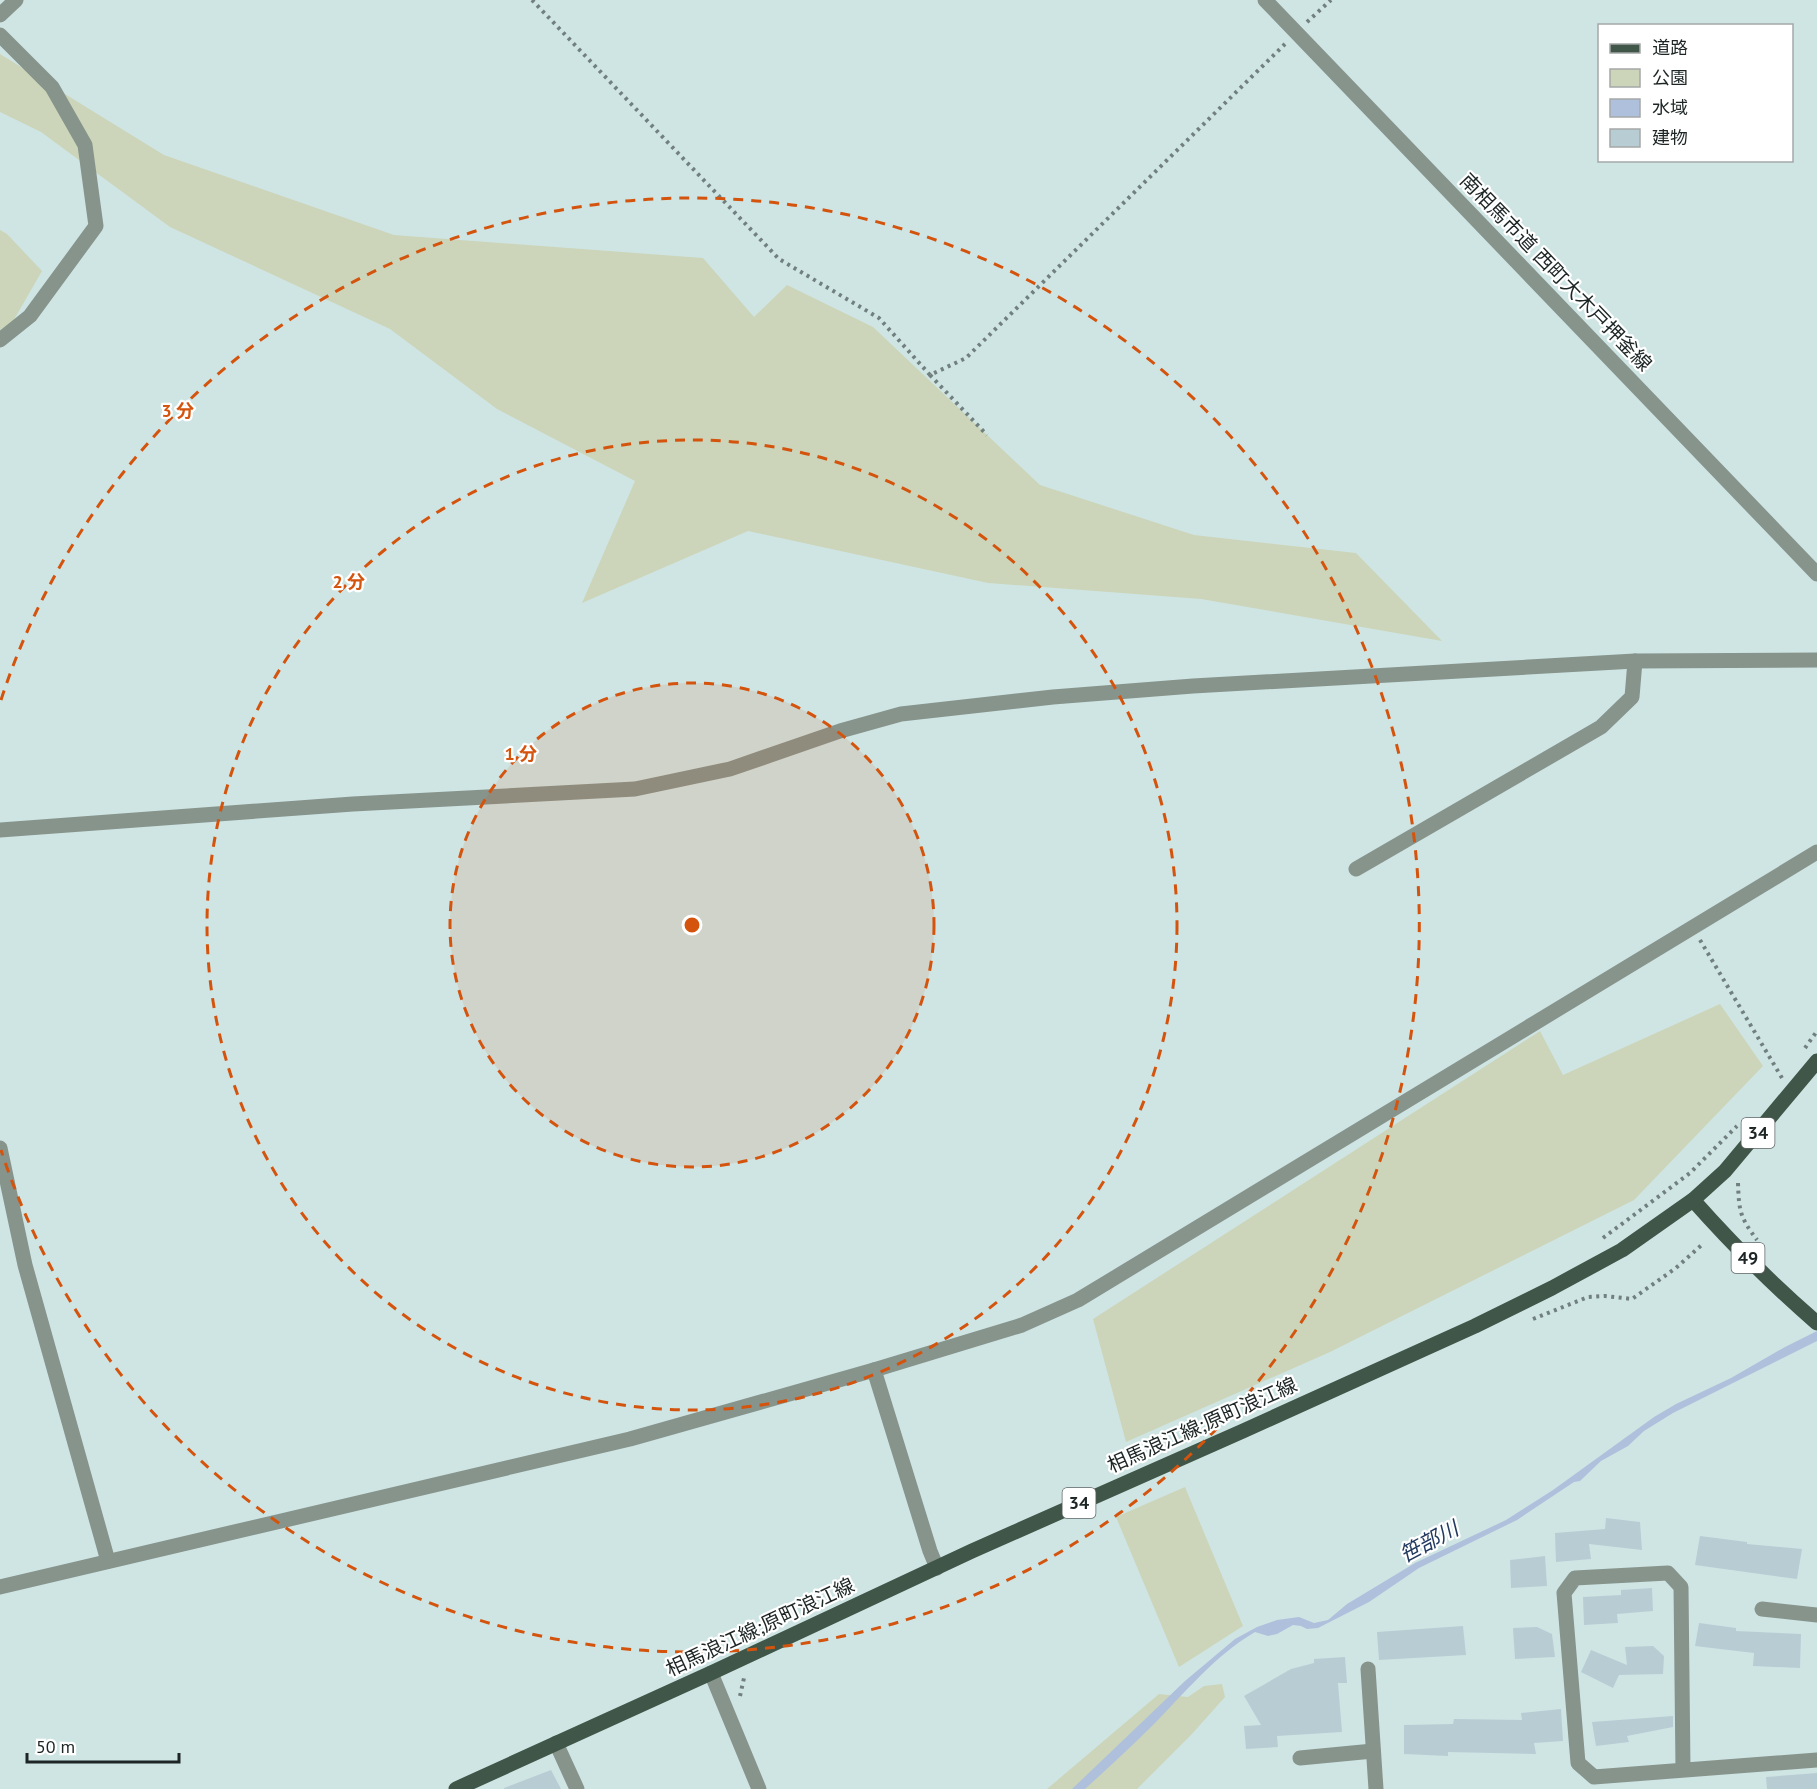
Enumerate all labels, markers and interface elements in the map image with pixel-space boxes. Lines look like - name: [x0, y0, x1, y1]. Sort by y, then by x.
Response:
- legend: [1598, 24, 1793, 162]
- text: 道路: [1652, 36, 1688, 59]
- text: 公園: [1652, 66, 1688, 89]
- text: 水域: [1652, 96, 1688, 119]
- text: 建物: [1652, 126, 1688, 149]
- street label: 南相馬市道 西町大木戸押釜線: [1454, 168, 1658, 376]
- text: 3 分: [162, 399, 194, 422]
- text: 2 分: [333, 570, 365, 593]
- text: 1 分: [505, 742, 537, 765]
- centre of rings: [682, 915, 702, 935]
- road number: 34: [1742, 1118, 1774, 1148]
- road number: 49: [1732, 1243, 1764, 1273]
- street label: 相馬浪江線;原町浪江線: [1103, 1371, 1301, 1479]
- road number: 34: [1062, 1488, 1096, 1518]
- water label: 笹部川: [1395, 1514, 1465, 1568]
- street label: 相馬浪江線;原町浪江線: [662, 1572, 858, 1682]
- scale bar: [27, 1726, 178, 1764]
- text: 50 m: [36, 1735, 75, 1758]

